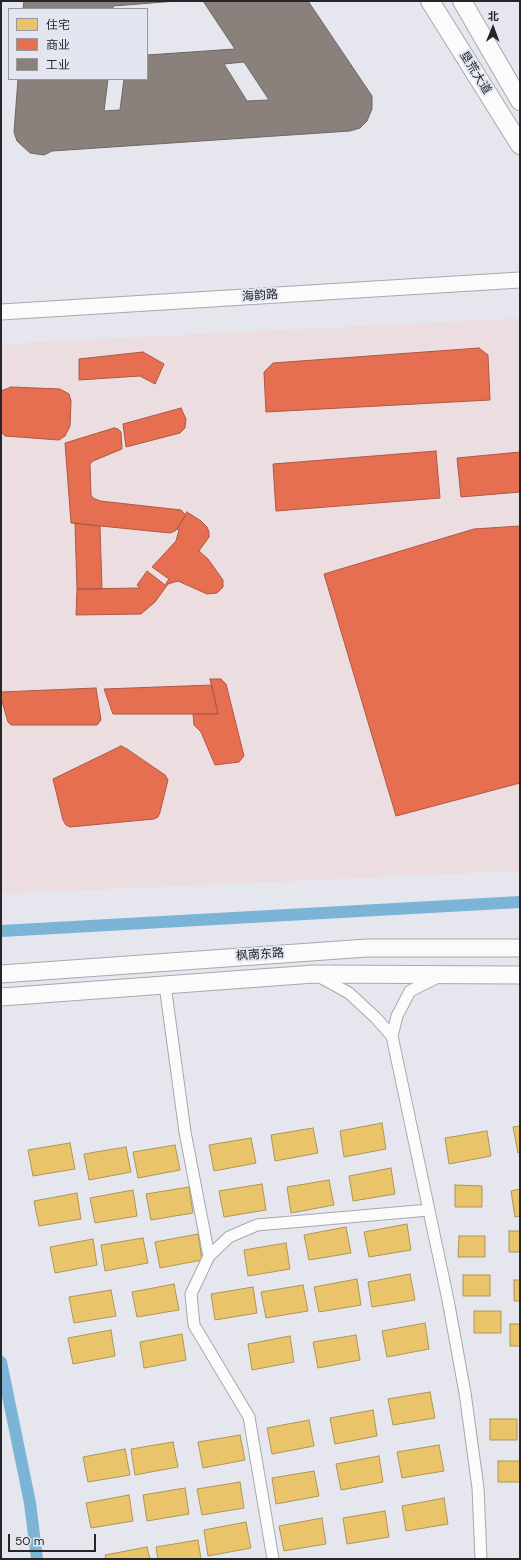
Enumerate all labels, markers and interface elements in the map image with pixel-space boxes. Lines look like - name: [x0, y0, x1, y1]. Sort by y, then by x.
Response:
- legend: [8, 8, 148, 80]
- north arrow: [473, 8, 513, 48]
- text: 北: [488, 9, 499, 23]
- text: 住宅: [46, 17, 70, 33]
- text: 商业: [46, 37, 70, 53]
- street label: 垦荒大道: [456, 49, 494, 97]
- text: 工业: [46, 57, 70, 73]
- street label: 海韵路: [242, 288, 278, 304]
- street label: 枫南东路: [236, 946, 284, 964]
- scale bar: [10, 1526, 98, 1552]
- text: 50 m: [15, 1533, 44, 1549]

